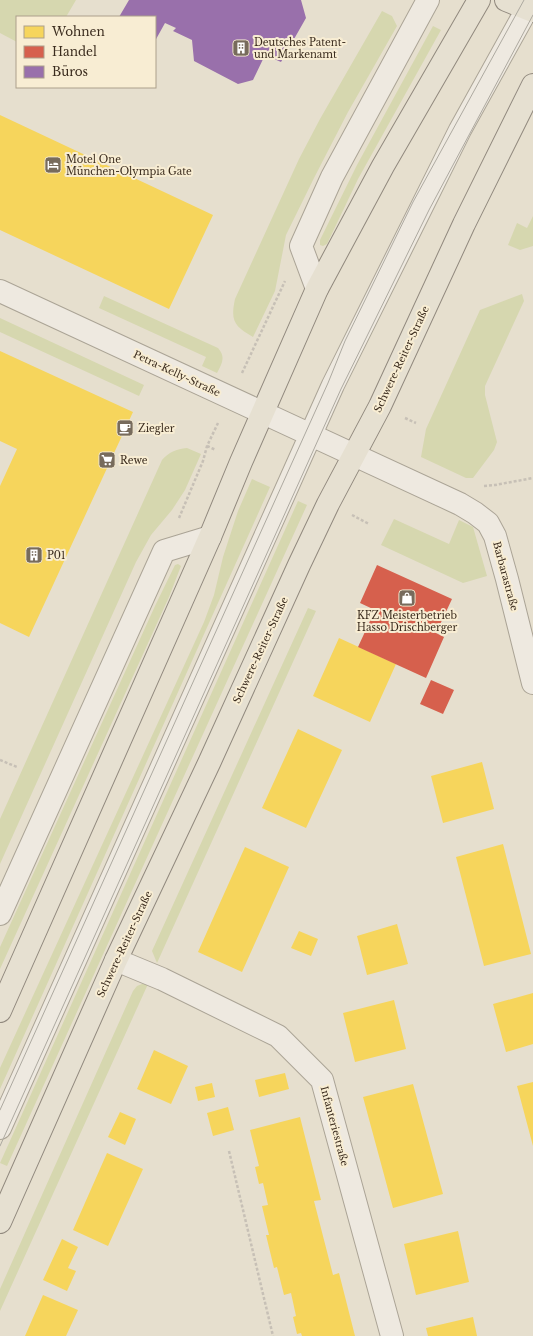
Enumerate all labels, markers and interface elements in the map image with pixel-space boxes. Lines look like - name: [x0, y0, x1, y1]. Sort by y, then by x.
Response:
- legend: [16, 16, 156, 88]
- text: Wohnen: [51, 24, 105, 39]
- place label: Deutsches Patent- und Markenamt: [254, 36, 346, 61]
- building icon: Deutsches Patent- und Markenamt: [231, 38, 251, 58]
- text: Handel: [52, 44, 97, 59]
- text: Büros: [52, 64, 88, 79]
- place label: Motel One München-Olympia Gate: [66, 153, 192, 178]
- hotel icon: Motel One München-Olympia Gate: [43, 155, 63, 175]
- street label: Schwere-Reiter-Straße: [371, 304, 432, 415]
- street label: Petra-Kelly-Straße: [131, 348, 223, 399]
- cafe icon: Ziegler: [115, 418, 135, 438]
- place label: Ziegler: [138, 422, 175, 435]
- supermarket icon: Rewe: [97, 450, 117, 470]
- place label: Rewe: [120, 454, 148, 467]
- street label: Barbarastraße: [490, 540, 521, 613]
- building icon: P01: [24, 545, 44, 565]
- place label: P01: [47, 549, 65, 562]
- shop icon: KFZ Meisterbetrieb Hasso Drischberger: [397, 588, 417, 608]
- street label: Schwere-Reiter-Straße: [230, 595, 291, 706]
- place label: KFZ Meisterbetrieb Hasso Drischberger: [357, 609, 458, 634]
- street label: Schwere-Reiter-Straße: [94, 889, 155, 1000]
- street label: Infanteriestraße: [318, 1085, 352, 1168]

